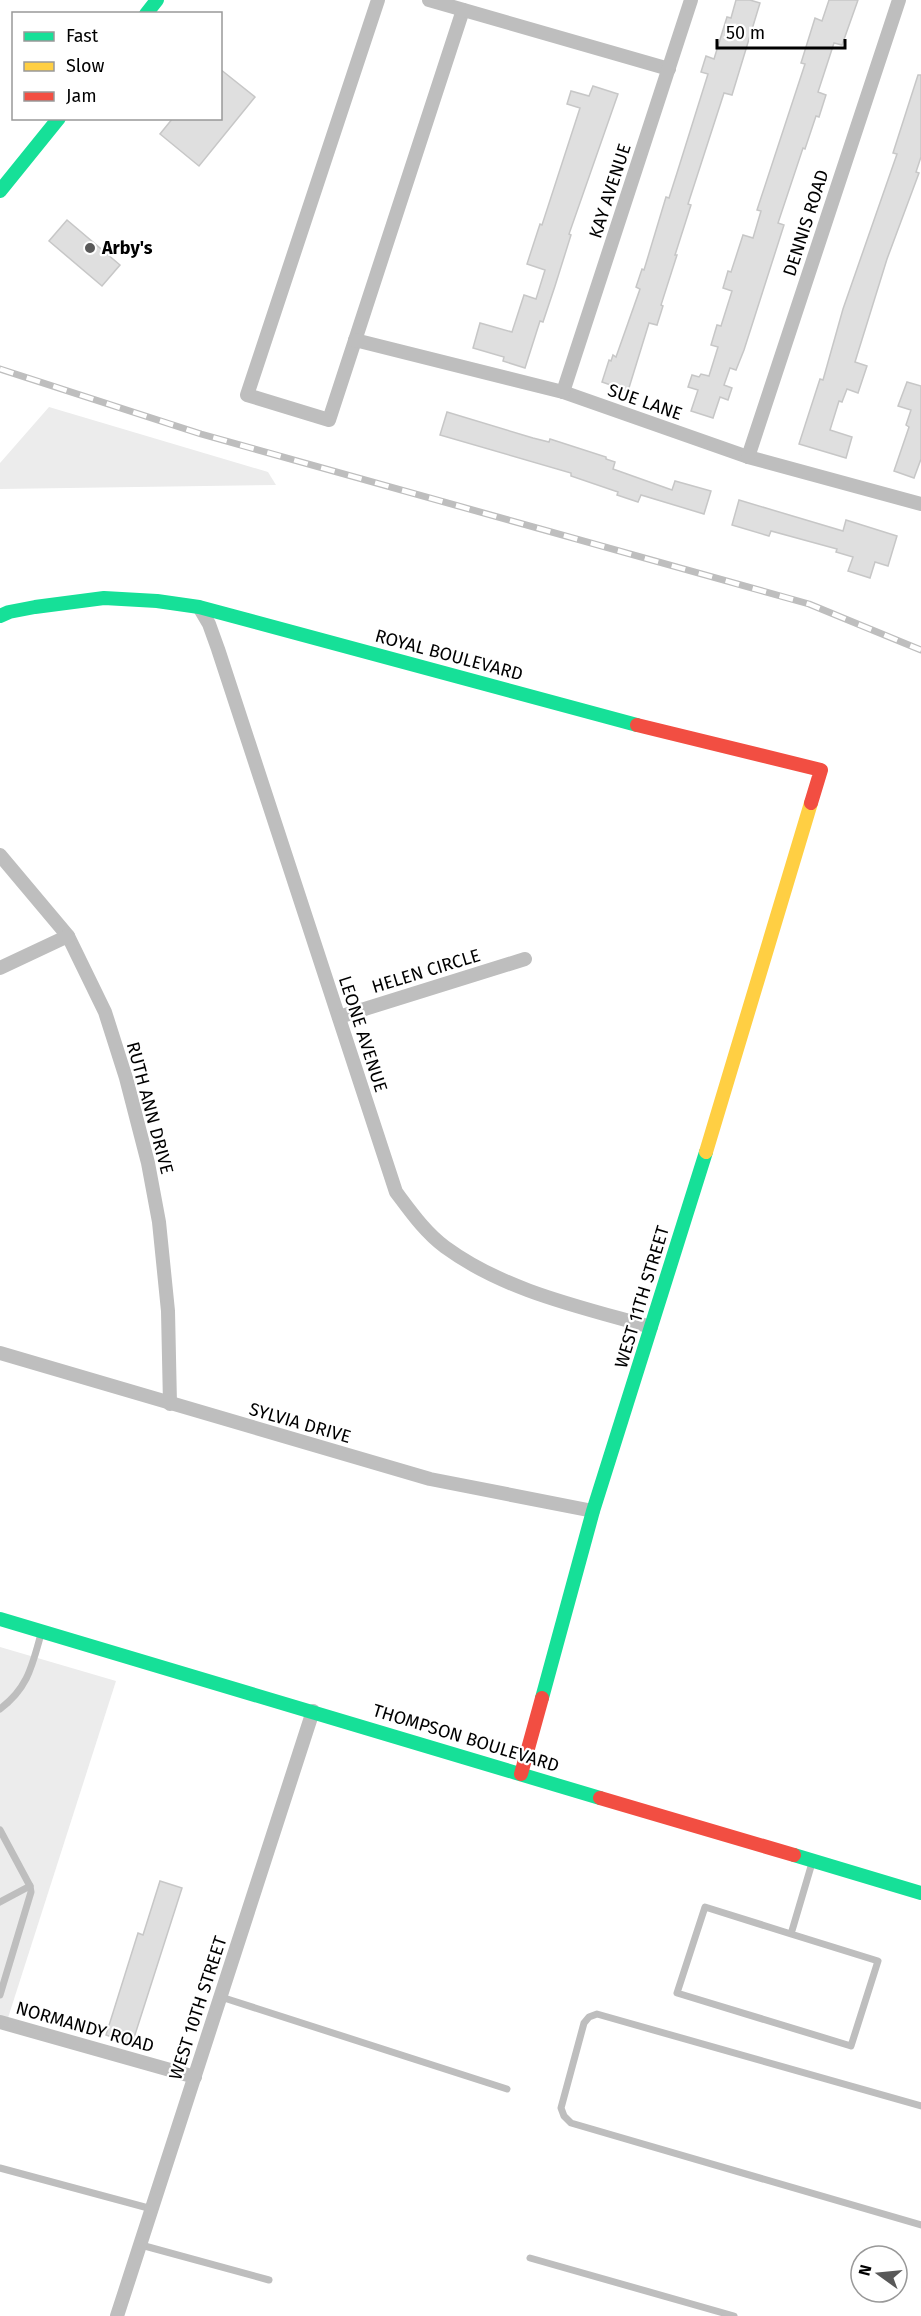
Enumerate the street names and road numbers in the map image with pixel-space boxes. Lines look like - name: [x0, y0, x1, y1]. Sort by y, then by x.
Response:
- street label: KAY AVENUE: [584, 141, 636, 241]
- street label: DENNIS ROAD: [778, 167, 834, 279]
- street label: SUE LANE: [605, 379, 685, 425]
- street label: ROYAL BOULEVARD: [373, 625, 525, 685]
- street label: HELEN CIRCLE: [369, 944, 483, 998]
- street label: LEONE AVENUE: [334, 973, 392, 1095]
- street label: RUTH ANN DRIVE: [122, 1039, 178, 1177]
- street label: WEST 11TH STREET: [610, 1223, 674, 1371]
- street label: SYLVIA DRIVE: [247, 1398, 353, 1448]
- street label: THOMPSON BOULEVARD: [370, 1699, 562, 1777]
- street label: WEST 10TH STREET: [164, 1933, 232, 2083]
- street label: NORMANDY ROAD: [13, 1997, 157, 2057]

